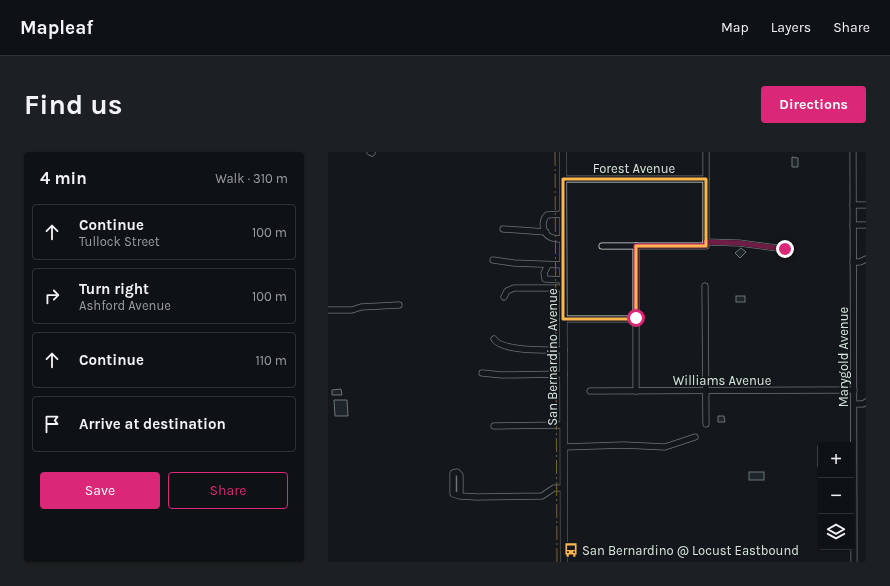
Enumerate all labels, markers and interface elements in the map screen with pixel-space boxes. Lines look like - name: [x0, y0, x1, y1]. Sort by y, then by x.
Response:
- text: Mapleaf: [20, 17, 93, 39]
- text: Map: [721, 19, 749, 36]
- text: Layers: [771, 19, 811, 36]
- text: Share: [833, 19, 870, 36]
- button: Directions: [761, 86, 866, 123]
- text: Find us: [24, 88, 123, 121]
- street label: Forest Avenue: [593, 161, 676, 176]
- text: 4 min: [40, 168, 87, 188]
- text: Walk · 310 m: [215, 171, 288, 186]
- text: Continue: [79, 216, 144, 234]
- icon: ahead: [41, 221, 63, 243]
- text: 100 m: [252, 225, 287, 240]
- text: Tullock Street: [79, 234, 160, 249]
- route end: [776, 240, 794, 258]
- text: Turn right: [79, 280, 149, 298]
- icon: right: [41, 285, 63, 307]
- street label: San Bernardino Avenue: [545, 288, 560, 426]
- text: 100 m: [252, 289, 287, 304]
- text: Ashford Avenue: [79, 298, 171, 313]
- street label: Marygold Avenue: [836, 306, 851, 407]
- route start: [627, 309, 645, 327]
- icon: ahead: [41, 349, 63, 371]
- text: Continue: [79, 351, 144, 369]
- text: 110 m: [255, 353, 287, 368]
- street label: Williams Avenue: [673, 373, 772, 388]
- icon: arrive: [41, 413, 63, 435]
- text: Arrive at destination: [79, 415, 226, 433]
- map controls: [818, 442, 854, 550]
- button: +: [818, 442, 854, 478]
- button: Save: [40, 472, 160, 509]
- button: Share: [168, 472, 288, 509]
- button: −: [818, 478, 854, 514]
- button: layers: [818, 514, 854, 550]
- bus stop icon: San Bernardino @ Locust Eastbound: [563, 542, 579, 558]
- place label: San Bernardino @ Locust Eastbound: [582, 543, 799, 558]

